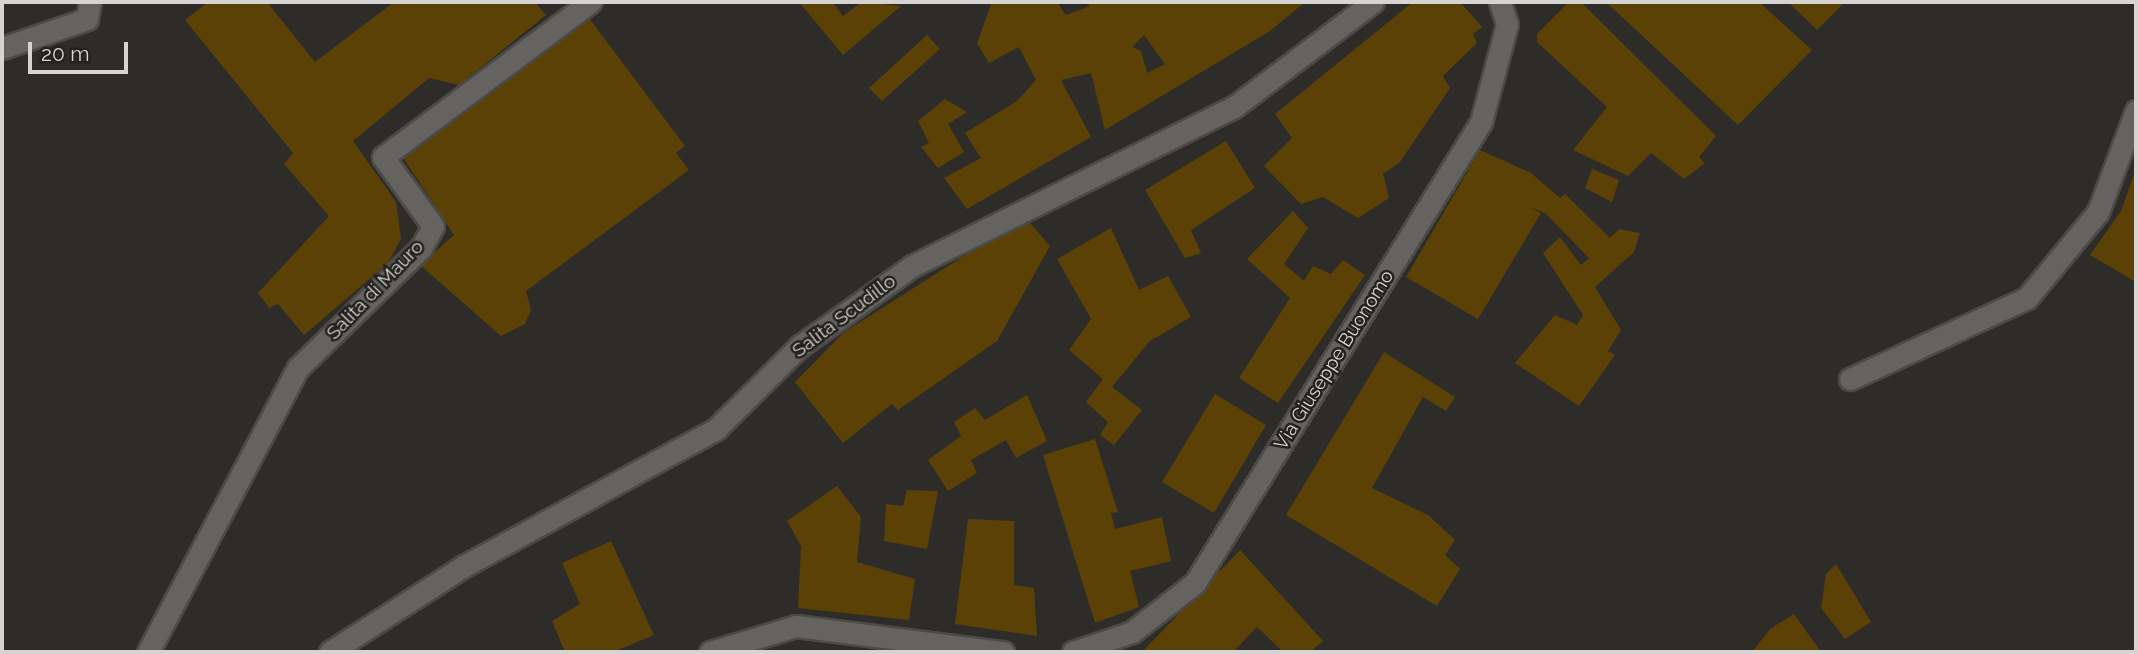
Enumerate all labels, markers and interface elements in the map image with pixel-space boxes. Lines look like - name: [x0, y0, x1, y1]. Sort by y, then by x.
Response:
- scale bar: [32, 28, 131, 72]
- text: 20 m: [41, 41, 89, 66]
- street label: Salita di Mauro: [322, 236, 428, 344]
- street label: Via Giuseppe Buonomo: [1269, 266, 1399, 454]
- street label: Salita Scudillo: [788, 270, 900, 362]

